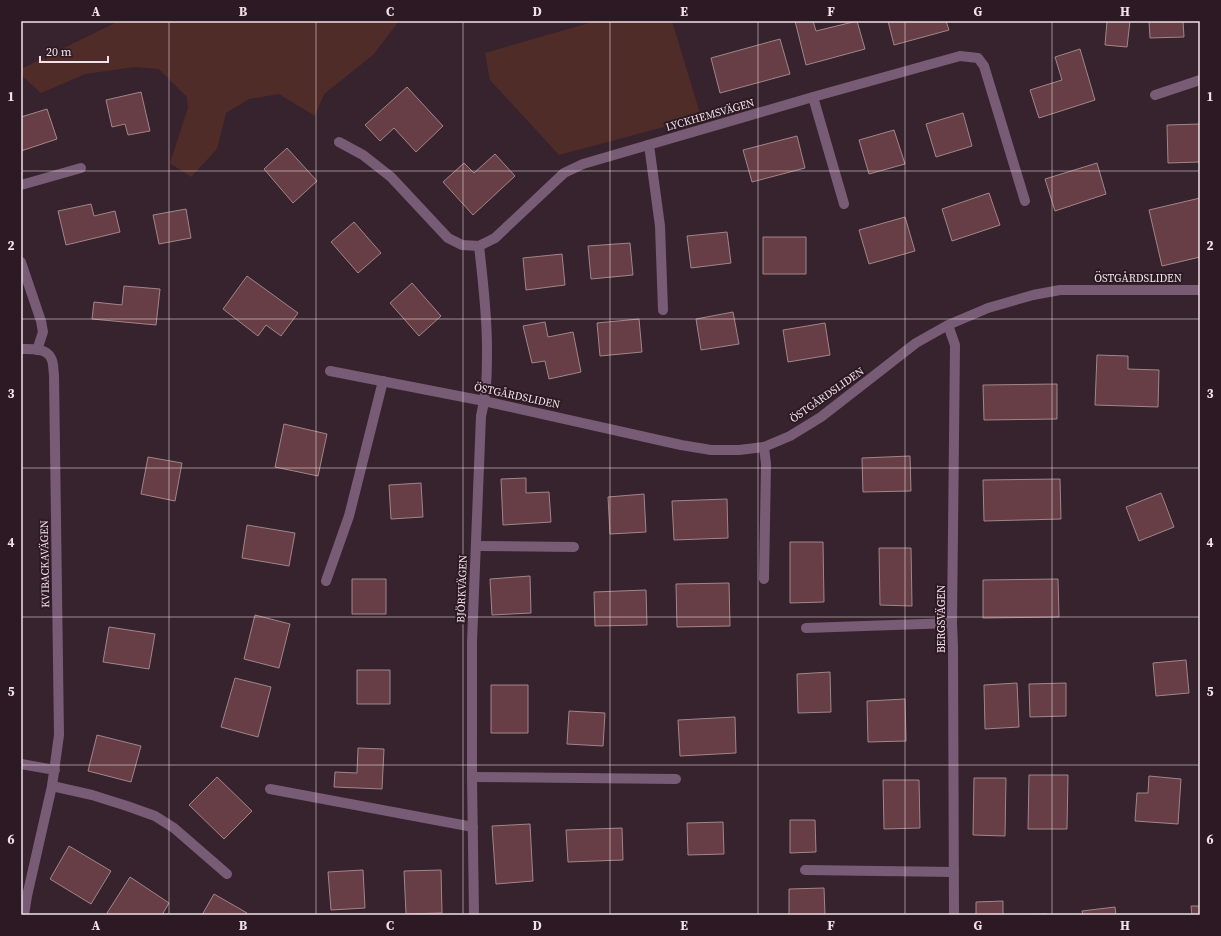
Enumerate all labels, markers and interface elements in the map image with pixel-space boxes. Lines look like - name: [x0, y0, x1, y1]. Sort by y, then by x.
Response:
- text: A: [92, 3, 101, 20]
- text: B: [239, 3, 248, 20]
- text: C: [386, 3, 394, 20]
- text: D: [532, 3, 542, 20]
- text: E: [680, 3, 688, 20]
- text: F: [827, 3, 835, 20]
- text: G: [974, 3, 983, 20]
- text: H: [1120, 3, 1130, 20]
- scale bar: [40, 38, 108, 64]
- text: 20 m: [46, 44, 72, 60]
- text: 1: [7, 88, 15, 105]
- text: 1: [1206, 88, 1214, 105]
- street label: LYCKHEMSVÄGEN: [664, 95, 756, 135]
- text: 2: [7, 237, 15, 254]
- text: 2: [1206, 237, 1214, 254]
- street label: ÖSTGÅRDSLIDEN: [1094, 270, 1182, 286]
- street label: ÖSTGÅRDSLIDEN: [786, 363, 867, 426]
- street label: ÖSTGÅRDSLIDEN: [473, 379, 562, 412]
- text: 3: [7, 385, 15, 402]
- text: 3: [1206, 385, 1214, 402]
- street label: KVIBACKAVÄGEN: [37, 520, 53, 608]
- text: 4: [7, 534, 15, 551]
- text: 4: [1206, 534, 1214, 551]
- street label: BJÖRKVÄGEN: [452, 555, 471, 623]
- street label: BERGSVÄGEN: [934, 585, 949, 653]
- text: 5: [7, 683, 15, 700]
- text: 5: [1206, 683, 1214, 700]
- text: 6: [7, 831, 15, 848]
- text: 6: [1206, 831, 1214, 848]
- text: A: [92, 917, 101, 934]
- text: B: [239, 917, 248, 934]
- text: C: [386, 917, 394, 934]
- text: D: [532, 917, 542, 934]
- text: E: [680, 917, 688, 934]
- text: F: [827, 917, 835, 934]
- text: G: [974, 917, 983, 934]
- text: H: [1120, 917, 1130, 934]

